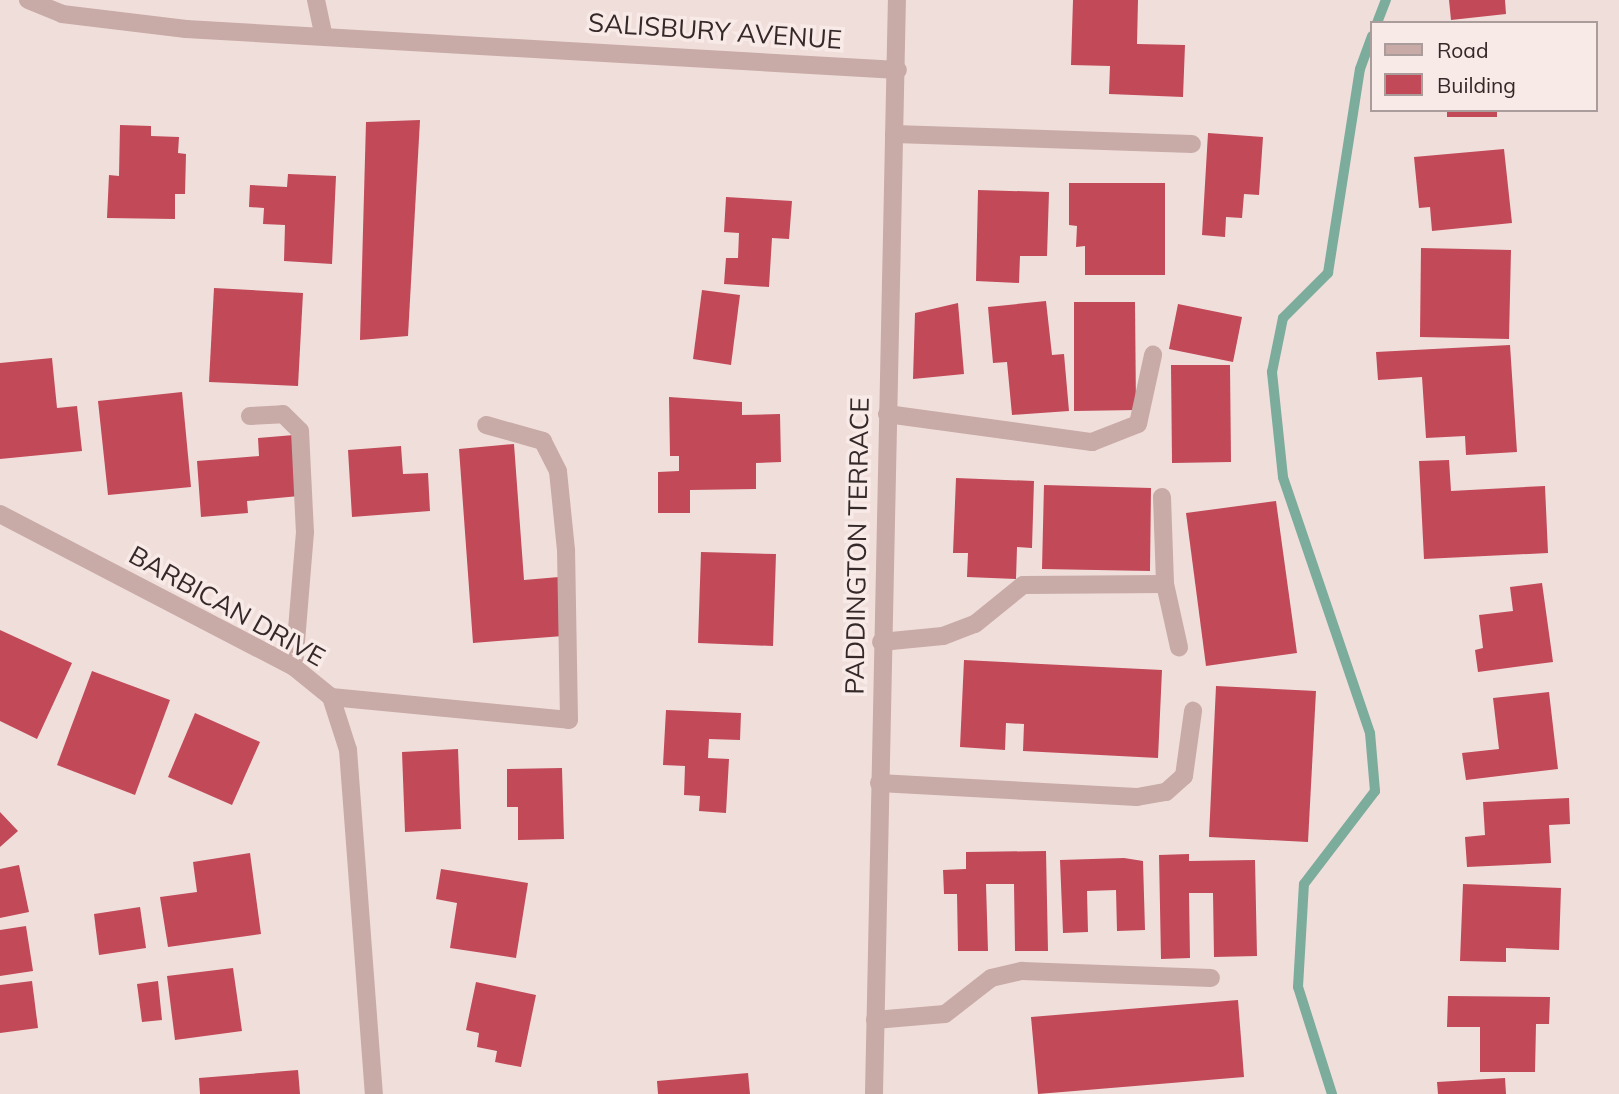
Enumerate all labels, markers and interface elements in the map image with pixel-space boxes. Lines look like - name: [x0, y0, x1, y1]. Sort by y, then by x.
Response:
- street label: SALISBURY AVENUE: [587, 7, 843, 55]
- legend: [1370, 21, 1598, 112]
- text: Road: [1437, 37, 1488, 63]
- text: Building: [1437, 72, 1516, 98]
- street label: PADDINGTON TERRACE: [839, 397, 875, 695]
- street label: BARBICAN DRIVE: [124, 539, 330, 673]

